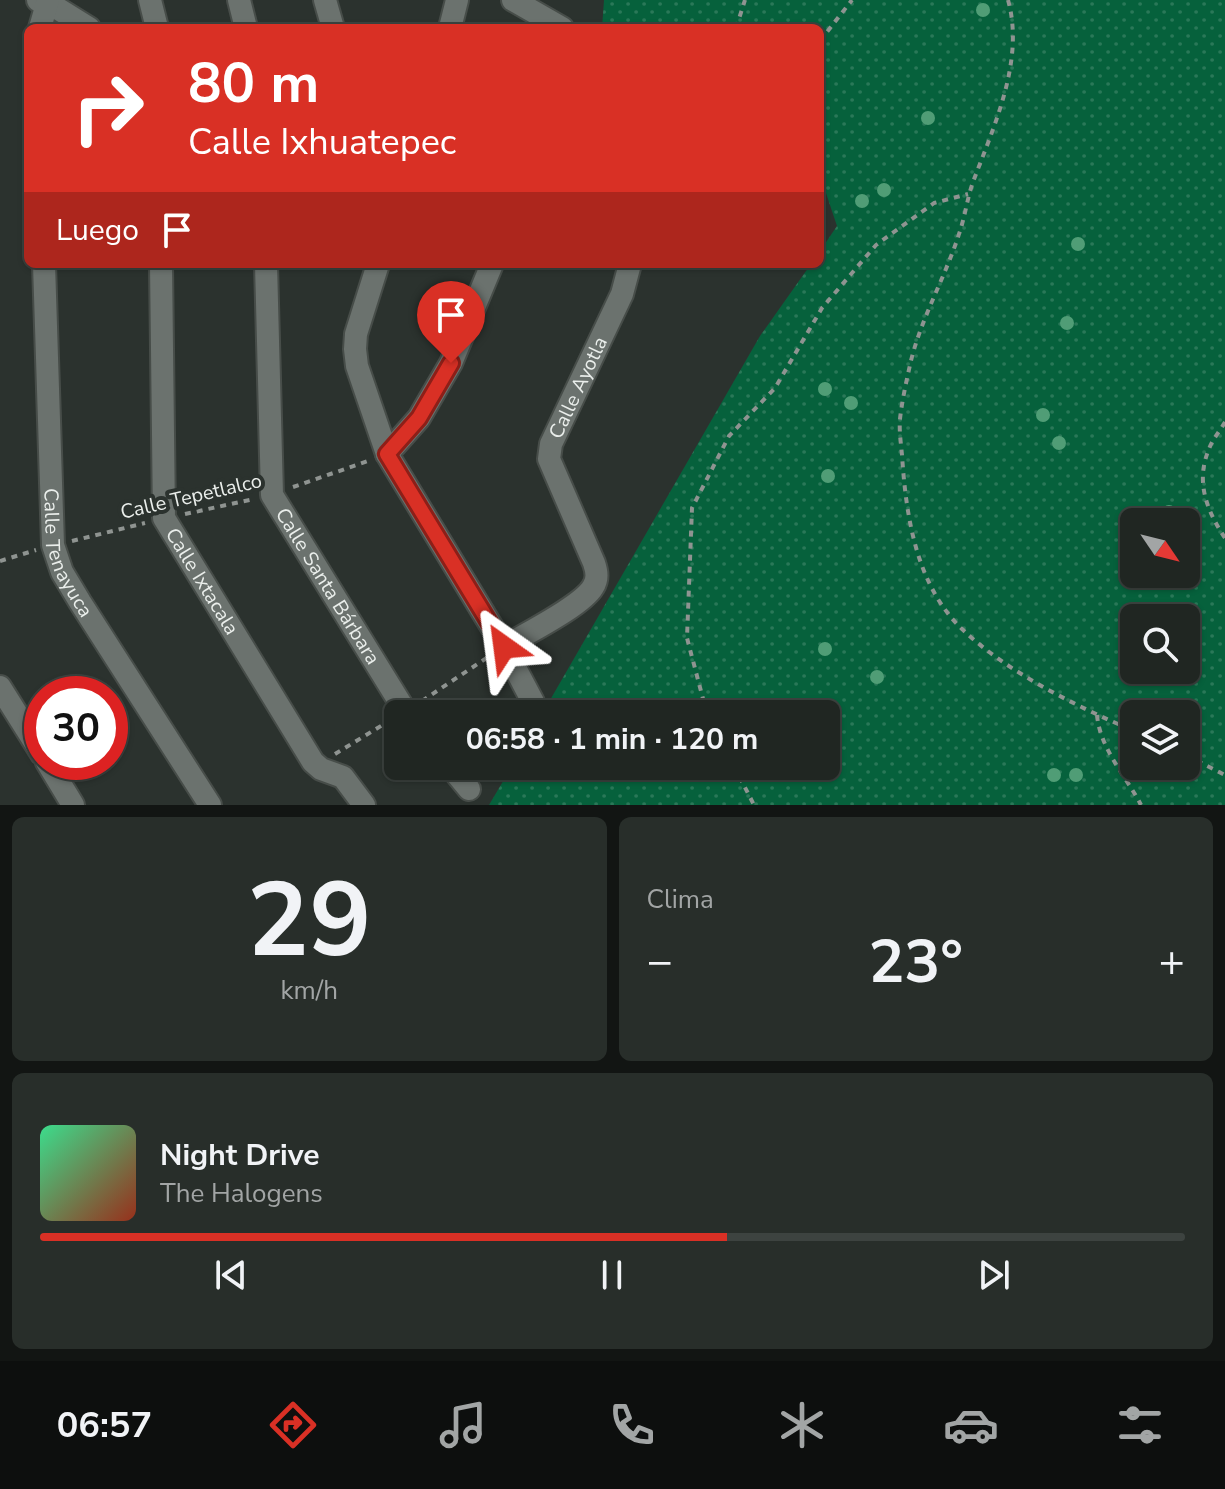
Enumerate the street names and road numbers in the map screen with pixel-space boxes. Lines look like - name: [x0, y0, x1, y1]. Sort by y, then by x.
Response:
- street label: Calle Ayotla: [542, 332, 614, 443]
- street label: Calle Tepetlalco: [118, 467, 264, 526]
- street label: Calle Tenayuca: [37, 488, 99, 622]
- street label: Calle Santa Bárbara: [269, 503, 386, 670]
- street label: Calle Ixtacala: [159, 523, 245, 640]

